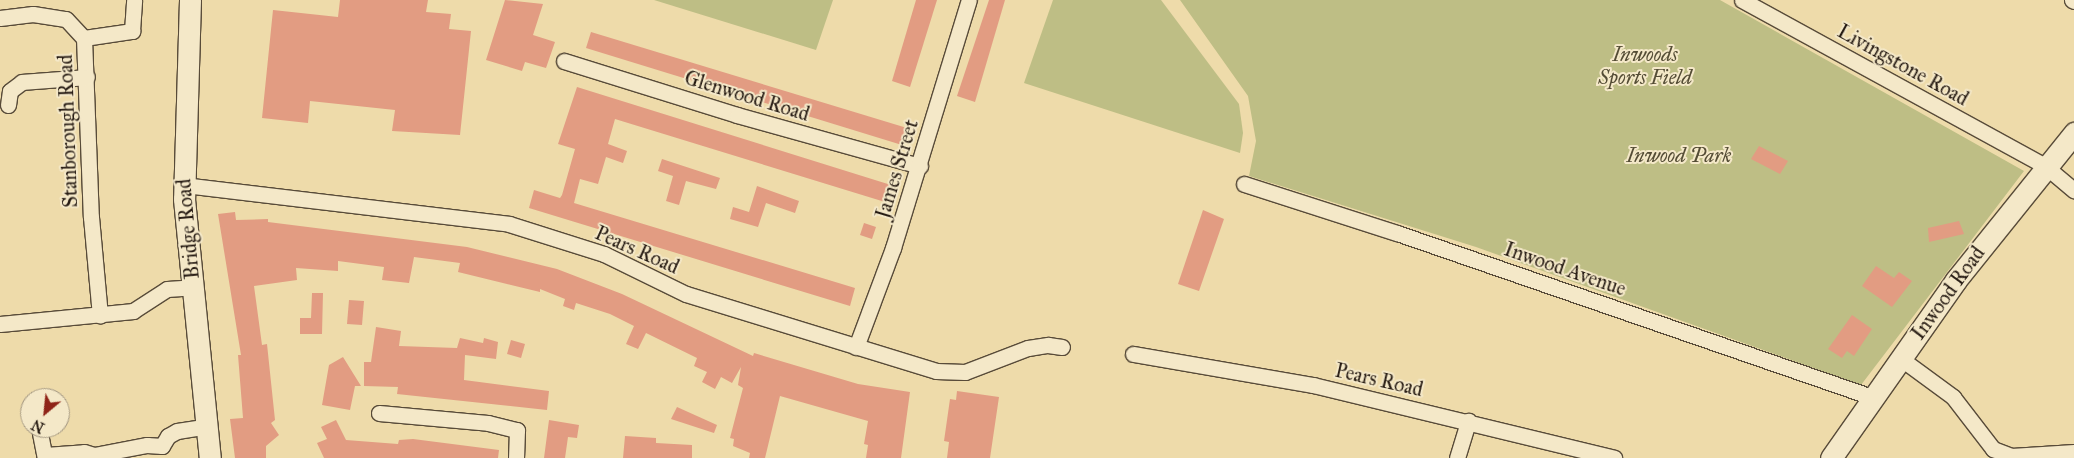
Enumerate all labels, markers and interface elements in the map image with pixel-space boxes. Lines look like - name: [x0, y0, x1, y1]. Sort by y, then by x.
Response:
- street label: Livingstone Road: [1833, 19, 1973, 111]
- park label: Inwoods Sports Field: [1598, 42, 1692, 89]
- street label: Stanborough Road: [53, 54, 83, 208]
- street label: Glenwood Road: [682, 66, 812, 126]
- street label: James Street: [871, 117, 923, 221]
- park label: Inwood Park: [1627, 143, 1731, 167]
- street label: Bridge Road: [172, 178, 204, 280]
- street label: Pears Road: [591, 221, 683, 279]
- street label: Inwood Avenue: [1501, 237, 1629, 301]
- street label: Inwood Road: [1906, 242, 1990, 344]
- street label: Pears Road: [1333, 358, 1425, 402]
- north arrow: [20, 388, 70, 438]
- text: N: [29, 416, 47, 436]

